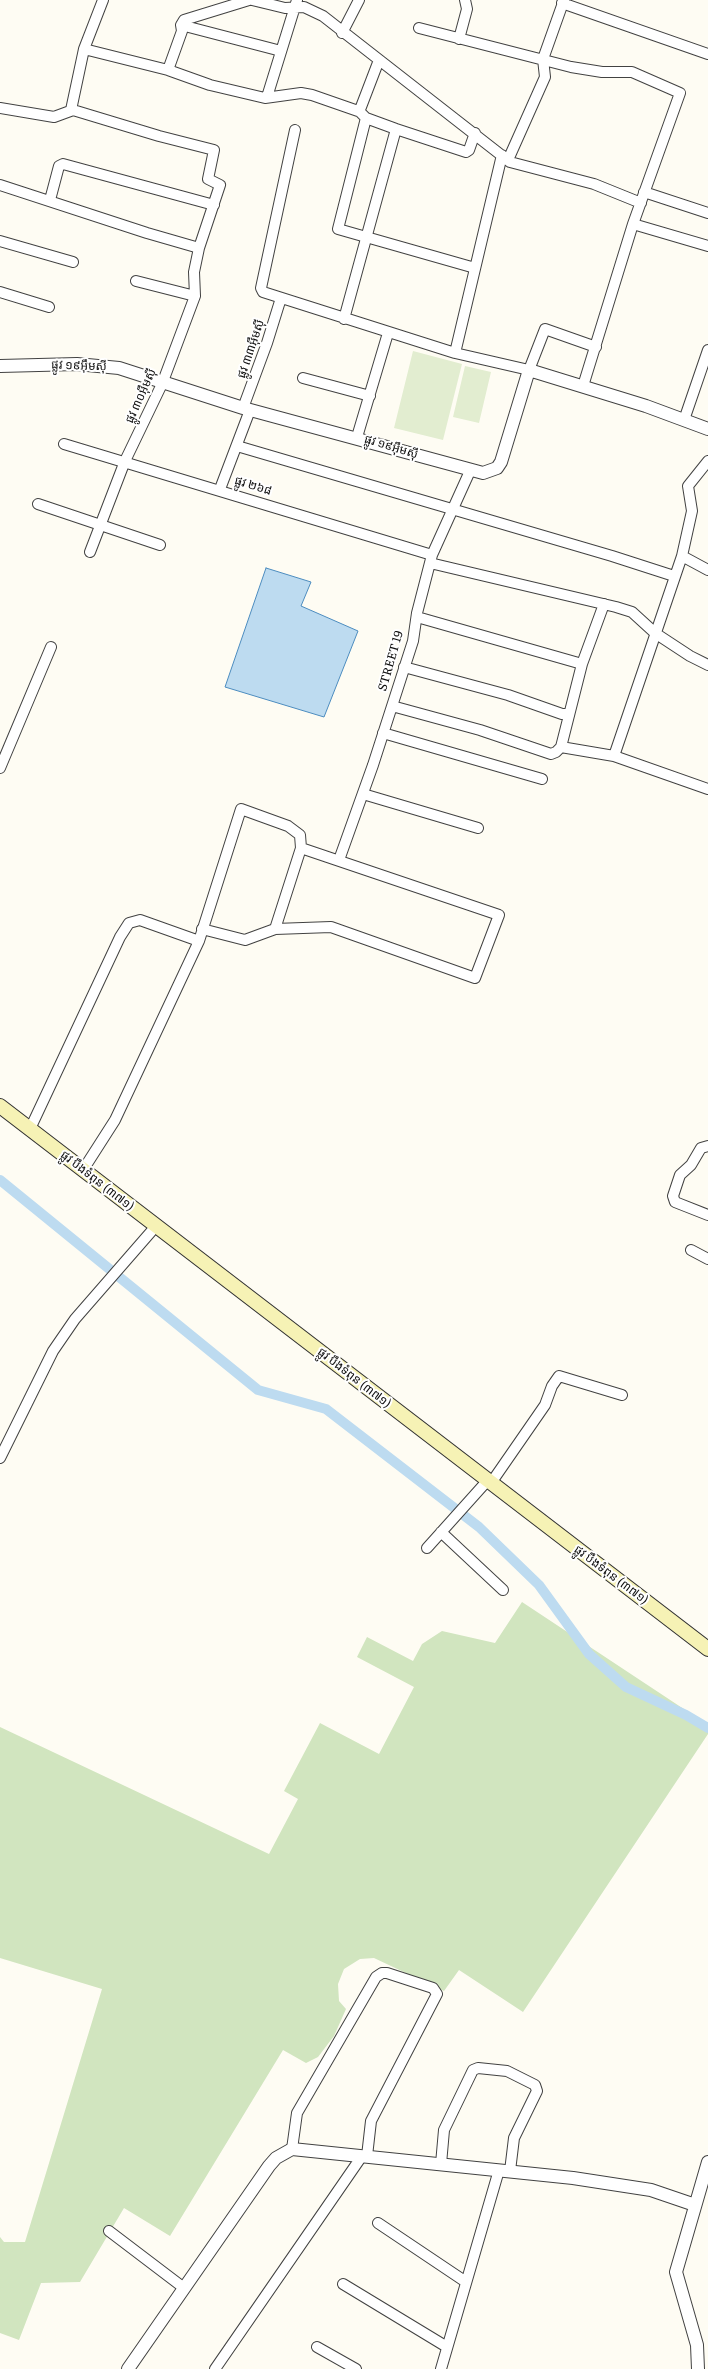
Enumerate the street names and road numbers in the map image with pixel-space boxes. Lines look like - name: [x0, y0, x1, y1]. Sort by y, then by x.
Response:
- street label: ផ្លូវ ៣៣អ៊ឹមស៊ី: [234, 318, 268, 380]
- street label: ផ្លូវ ១៩អ៊ឹមស៊ី: [51, 358, 107, 374]
- street label: ផ្លូវ ៣០អ៊ឹមស៊ី: [123, 366, 159, 426]
- street label: ផ្លូវ ១៩អ៊ឹមស៊ី: [362, 432, 420, 462]
- street label: ផ្លូវ ២៦៨: [233, 474, 273, 498]
- street label: STREET 19: [376, 629, 406, 693]
- street label: ផ្លូវ បឹងទំពុន (៣៧១): [57, 1148, 137, 1214]
- street label: ផ្លូវ បឹងទំពុន (៣៧១): [314, 1345, 394, 1411]
- street label: ផ្លូវ បឹងទំពុន (៣៧១): [571, 1542, 651, 1608]

